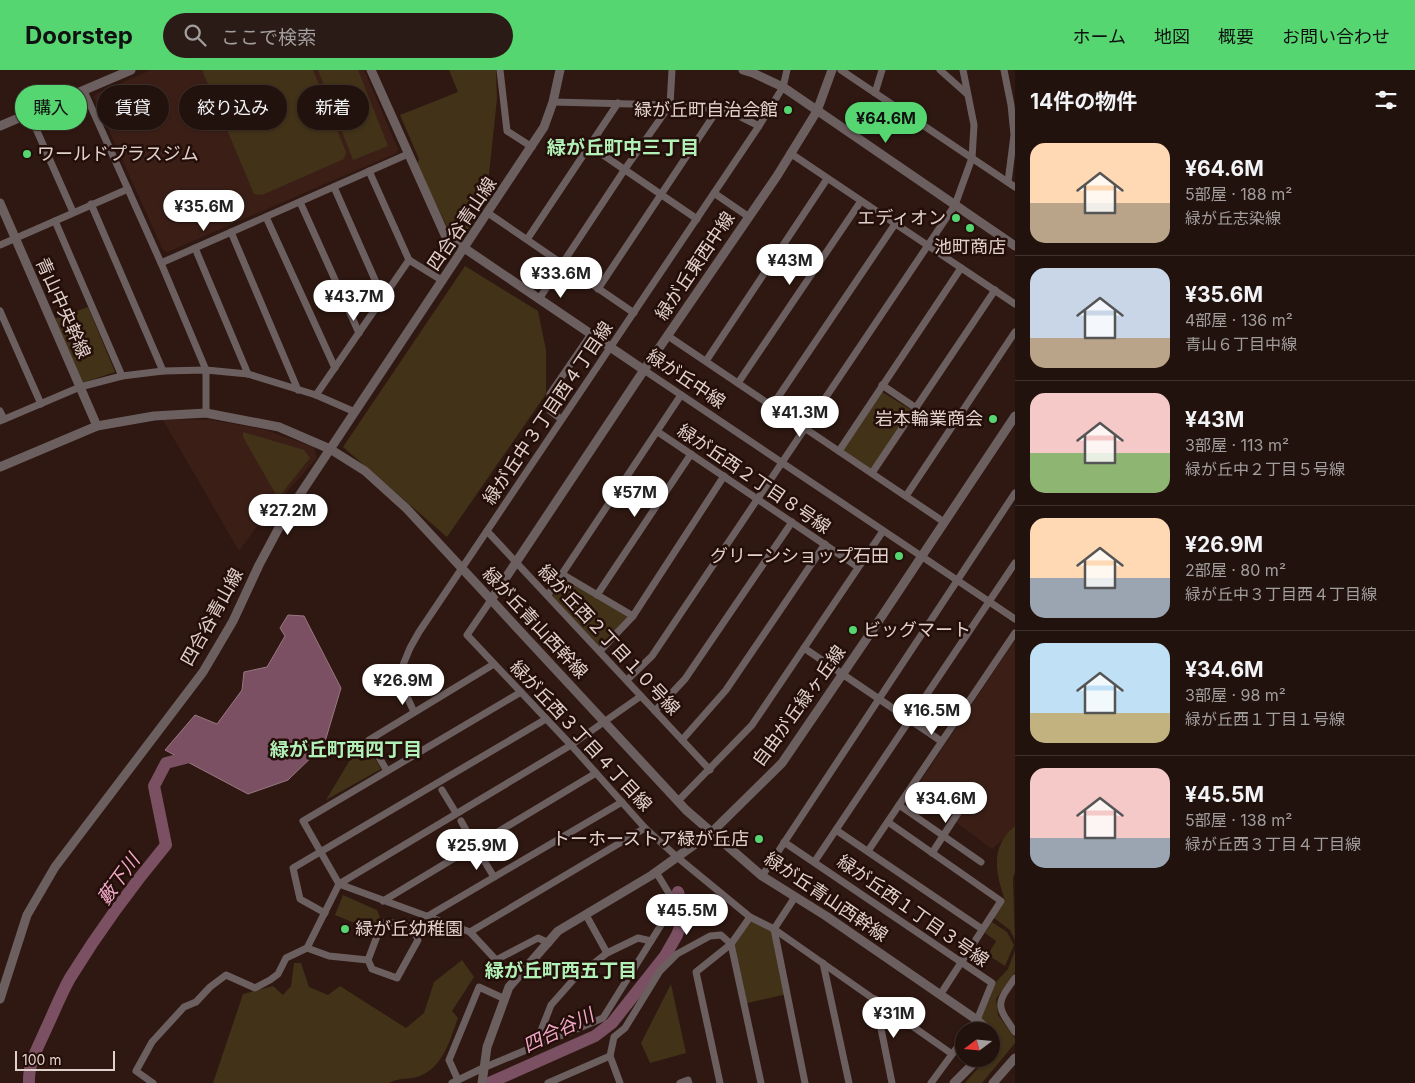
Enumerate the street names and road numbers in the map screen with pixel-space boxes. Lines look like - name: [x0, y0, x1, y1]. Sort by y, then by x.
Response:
- street label: 四合谷青山線: [423, 173, 500, 274]
- street label: 緑が丘東西中線: [651, 208, 739, 324]
- street label: 青山中央幹線: [32, 254, 95, 361]
- street label: 緑が丘中３丁目西４丁目線: [478, 317, 617, 508]
- street label: 緑が丘中線: [643, 345, 729, 412]
- street label: 緑が丘西２丁目８号線: [674, 420, 835, 538]
- street label: 緑が丘西２丁目１０号線: [534, 560, 685, 719]
- street label: 緑が丘青山西幹線: [479, 563, 592, 682]
- street label: 四合谷青山線: [176, 564, 247, 669]
- street label: 自由が丘緑ヶ丘線: [748, 641, 849, 770]
- street label: 緑が丘西３丁目４丁目線: [506, 656, 657, 815]
- street label: 緑が丘青山西幹線: [761, 848, 892, 946]
- street label: 緑が丘西１丁目３号線: [834, 850, 993, 971]

